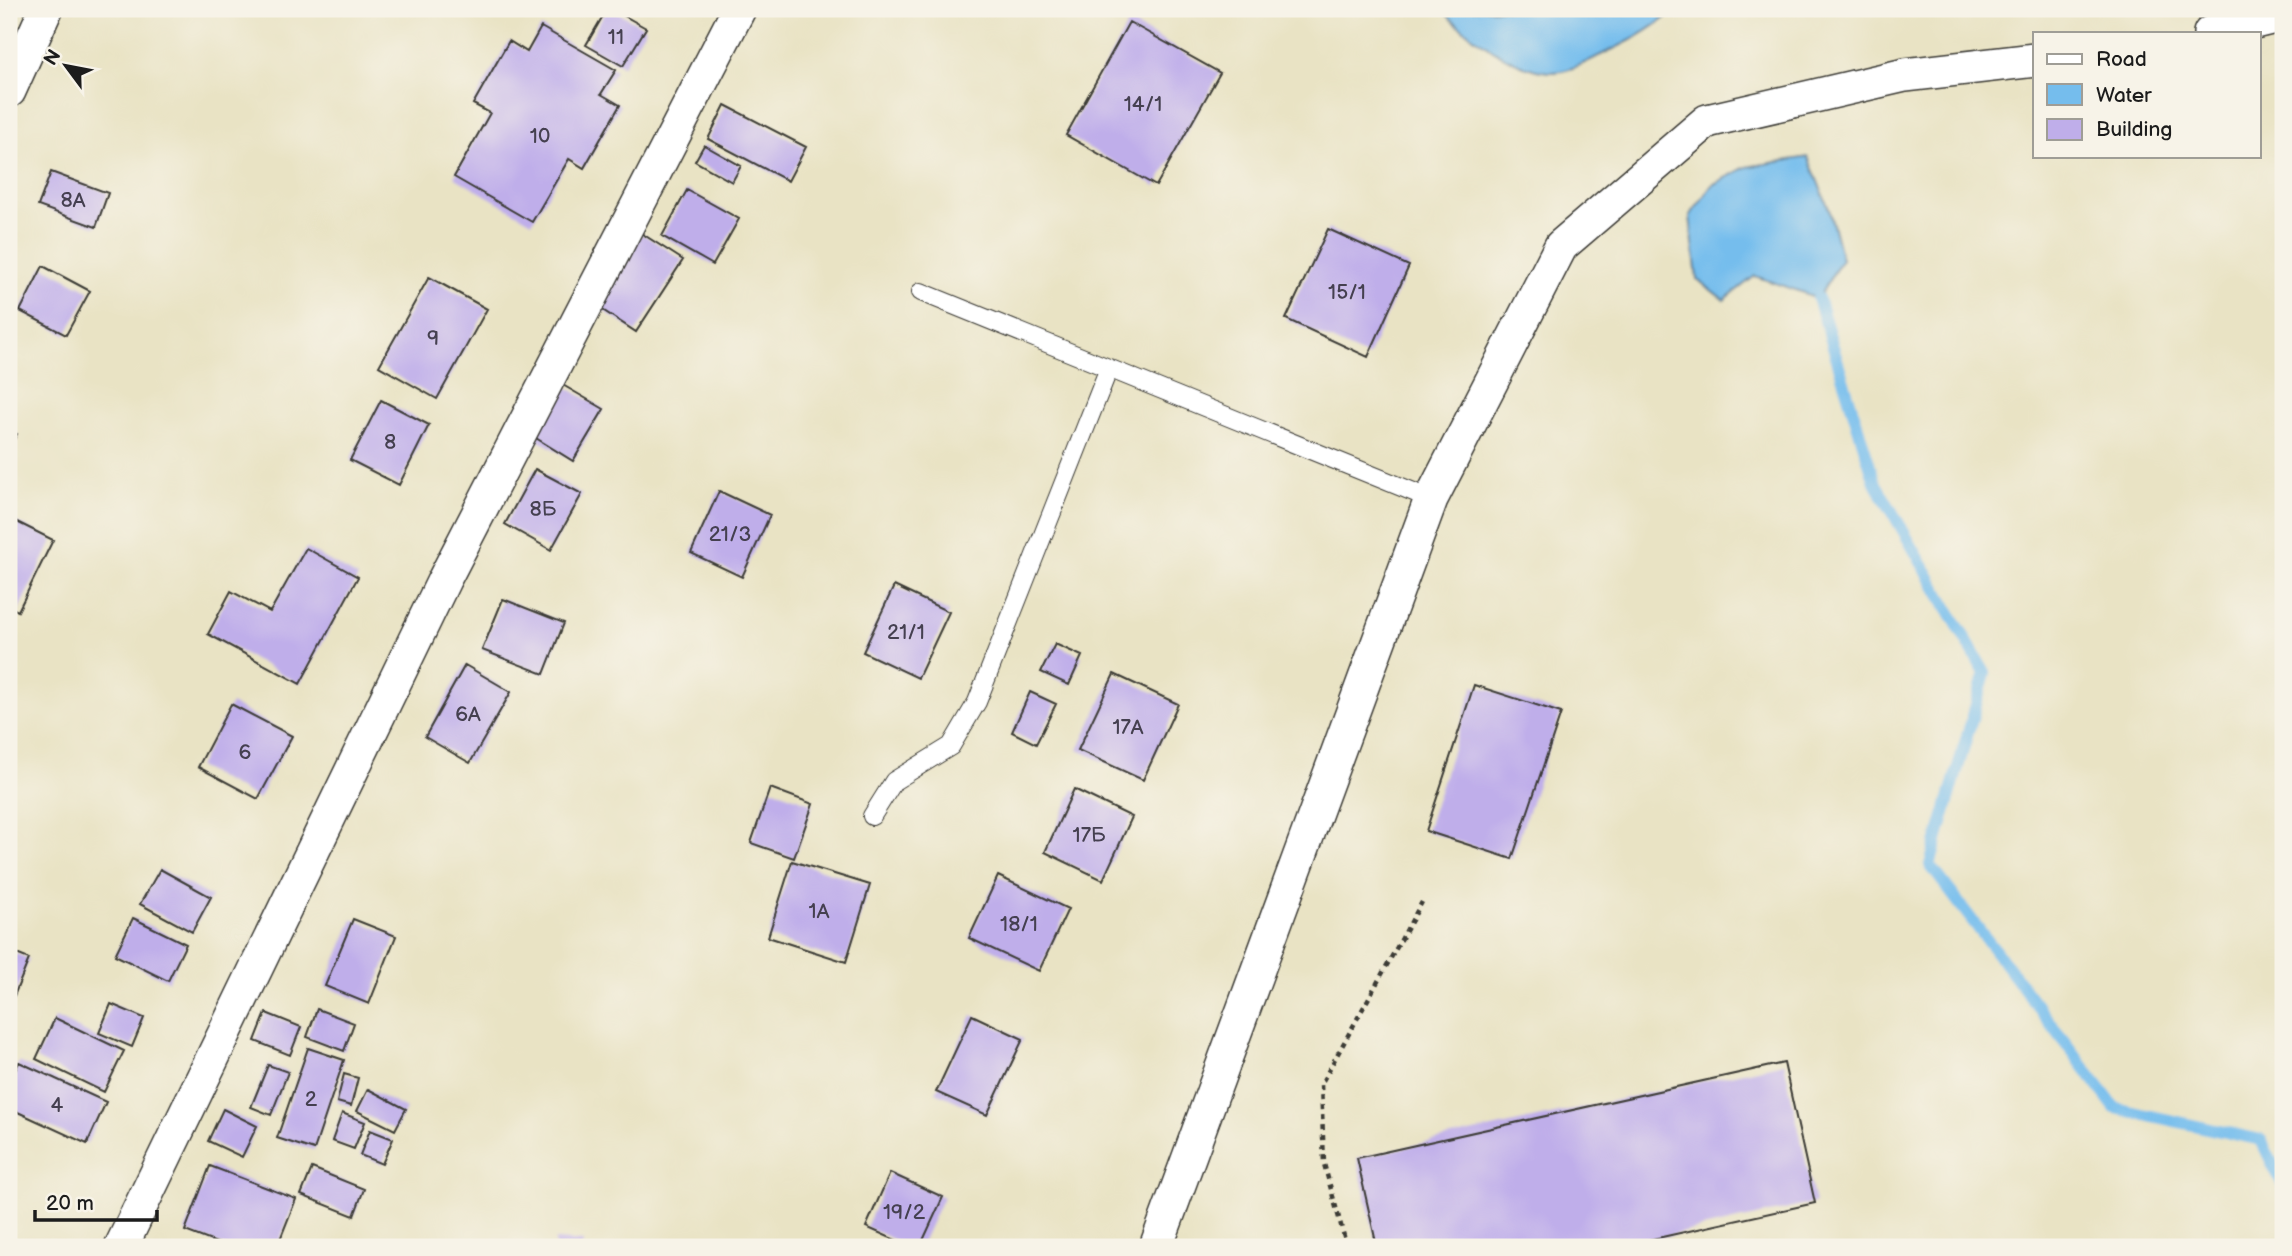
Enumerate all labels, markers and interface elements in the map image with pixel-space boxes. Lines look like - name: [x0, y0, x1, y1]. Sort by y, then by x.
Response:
- house number: 11: [608, 25, 624, 50]
- north arrow: [32, 32, 102, 102]
- legend: [2033, 32, 2260, 158]
- text: N: [39, 46, 66, 70]
- text: Road: [2096, 47, 2147, 72]
- text: Water: [2096, 83, 2152, 108]
- house number: 14/1: [1124, 92, 1162, 117]
- text: Building: [2096, 117, 2172, 142]
- house number: 10: [530, 124, 550, 149]
- house number: 8А: [61, 188, 86, 213]
- house number: 15/1: [1328, 280, 1366, 305]
- house number: 9: [427, 326, 439, 351]
- house number: 8: [384, 430, 396, 455]
- house number: 8Б: [530, 497, 557, 522]
- house number: 21/3: [709, 522, 751, 547]
- house number: 21/1: [887, 620, 925, 645]
- house number: 6А: [455, 702, 481, 727]
- house number: 17А: [1112, 715, 1144, 740]
- house number: 6: [239, 740, 252, 765]
- house number: 17Б: [1073, 823, 1106, 848]
- house number: 1А: [809, 899, 830, 924]
- house number: 18/1: [1000, 912, 1038, 937]
- house number: 2: [305, 1087, 318, 1112]
- house number: 4: [51, 1093, 64, 1118]
- scale bar: [35, 1179, 158, 1223]
- text: 20 m: [46, 1191, 94, 1216]
- house number: 19/2: [883, 1200, 926, 1225]

